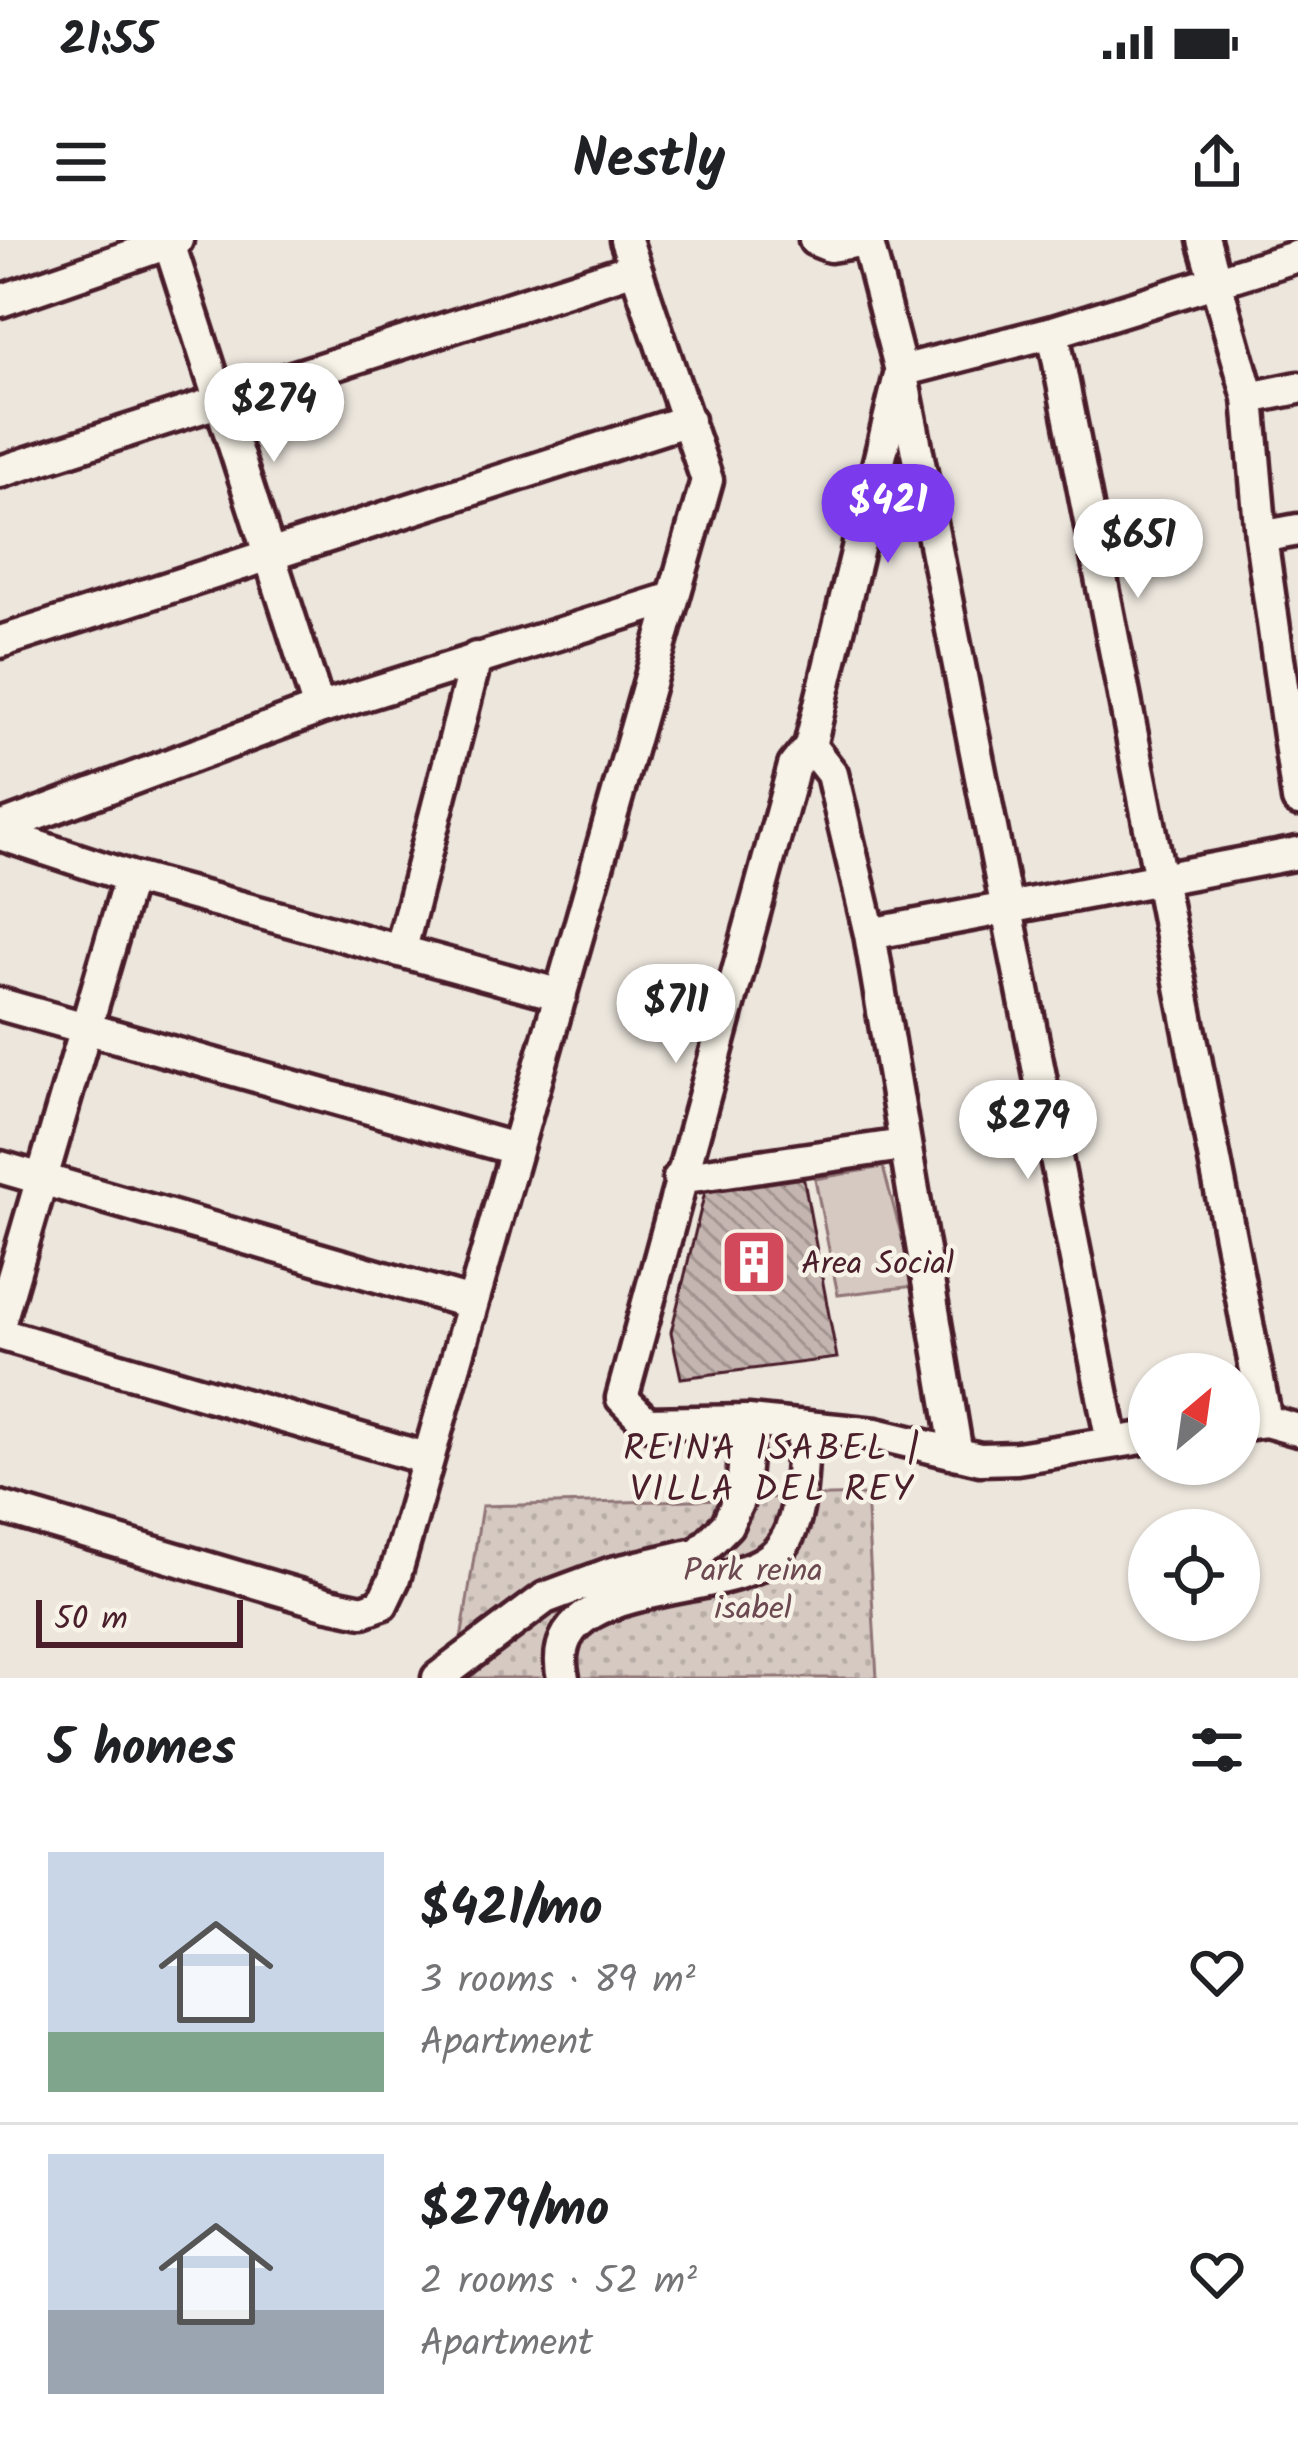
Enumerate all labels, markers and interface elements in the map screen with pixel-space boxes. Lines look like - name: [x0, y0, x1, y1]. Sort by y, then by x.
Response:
- text: 21:55: [60, 6, 156, 78]
- text: Nestly: [573, 119, 725, 205]
- icon: menu: [48, 129, 114, 195]
- icon: share: [1184, 129, 1250, 195]
- pin: $274: [203, 363, 345, 465]
- text: $274: [231, 371, 317, 433]
- pin: $421: [817, 464, 959, 566]
- text: $421: [849, 472, 927, 534]
- pin: $651: [1067, 499, 1209, 601]
- text: $651: [1100, 507, 1176, 569]
- pin: $711: [605, 964, 747, 1066]
- text: $711: [643, 972, 709, 1034]
- pin: $279: [957, 1080, 1099, 1182]
- text: $279: [986, 1088, 1070, 1150]
- building icon: Area Social: [719, 1227, 789, 1297]
- place label: Area Social: [801, 1239, 954, 1292]
- north arrow: [1128, 1353, 1260, 1485]
- map controls: [1128, 1353, 1260, 1641]
- district label: REINA ISABEL | VILLA DEL REY: [623, 1422, 923, 1520]
- button: locate: [1128, 1509, 1260, 1641]
- park label: Park reina isabel: [683, 1546, 823, 1637]
- scale bar: [36, 1594, 243, 1647]
- text: 50 m: [54, 1594, 128, 1647]
- text: 5 homes: [48, 1710, 236, 1791]
- icon: filters: [1184, 1717, 1250, 1783]
- text: $421/mo: [420, 1870, 603, 1951]
- icon: home: [144, 1900, 288, 2044]
- icon: heart: [1184, 1939, 1250, 2005]
- text: 3 rooms · 89 m²: [420, 1951, 696, 2013]
- text: Apartment: [420, 2013, 593, 2075]
- text: $279/mo: [420, 2171, 609, 2252]
- icon: home: [144, 2202, 288, 2346]
- icon: heart: [1184, 2241, 1250, 2307]
- text: 2 rooms · 52 m²: [420, 2252, 697, 2314]
- text: Apartment: [420, 2314, 593, 2376]

